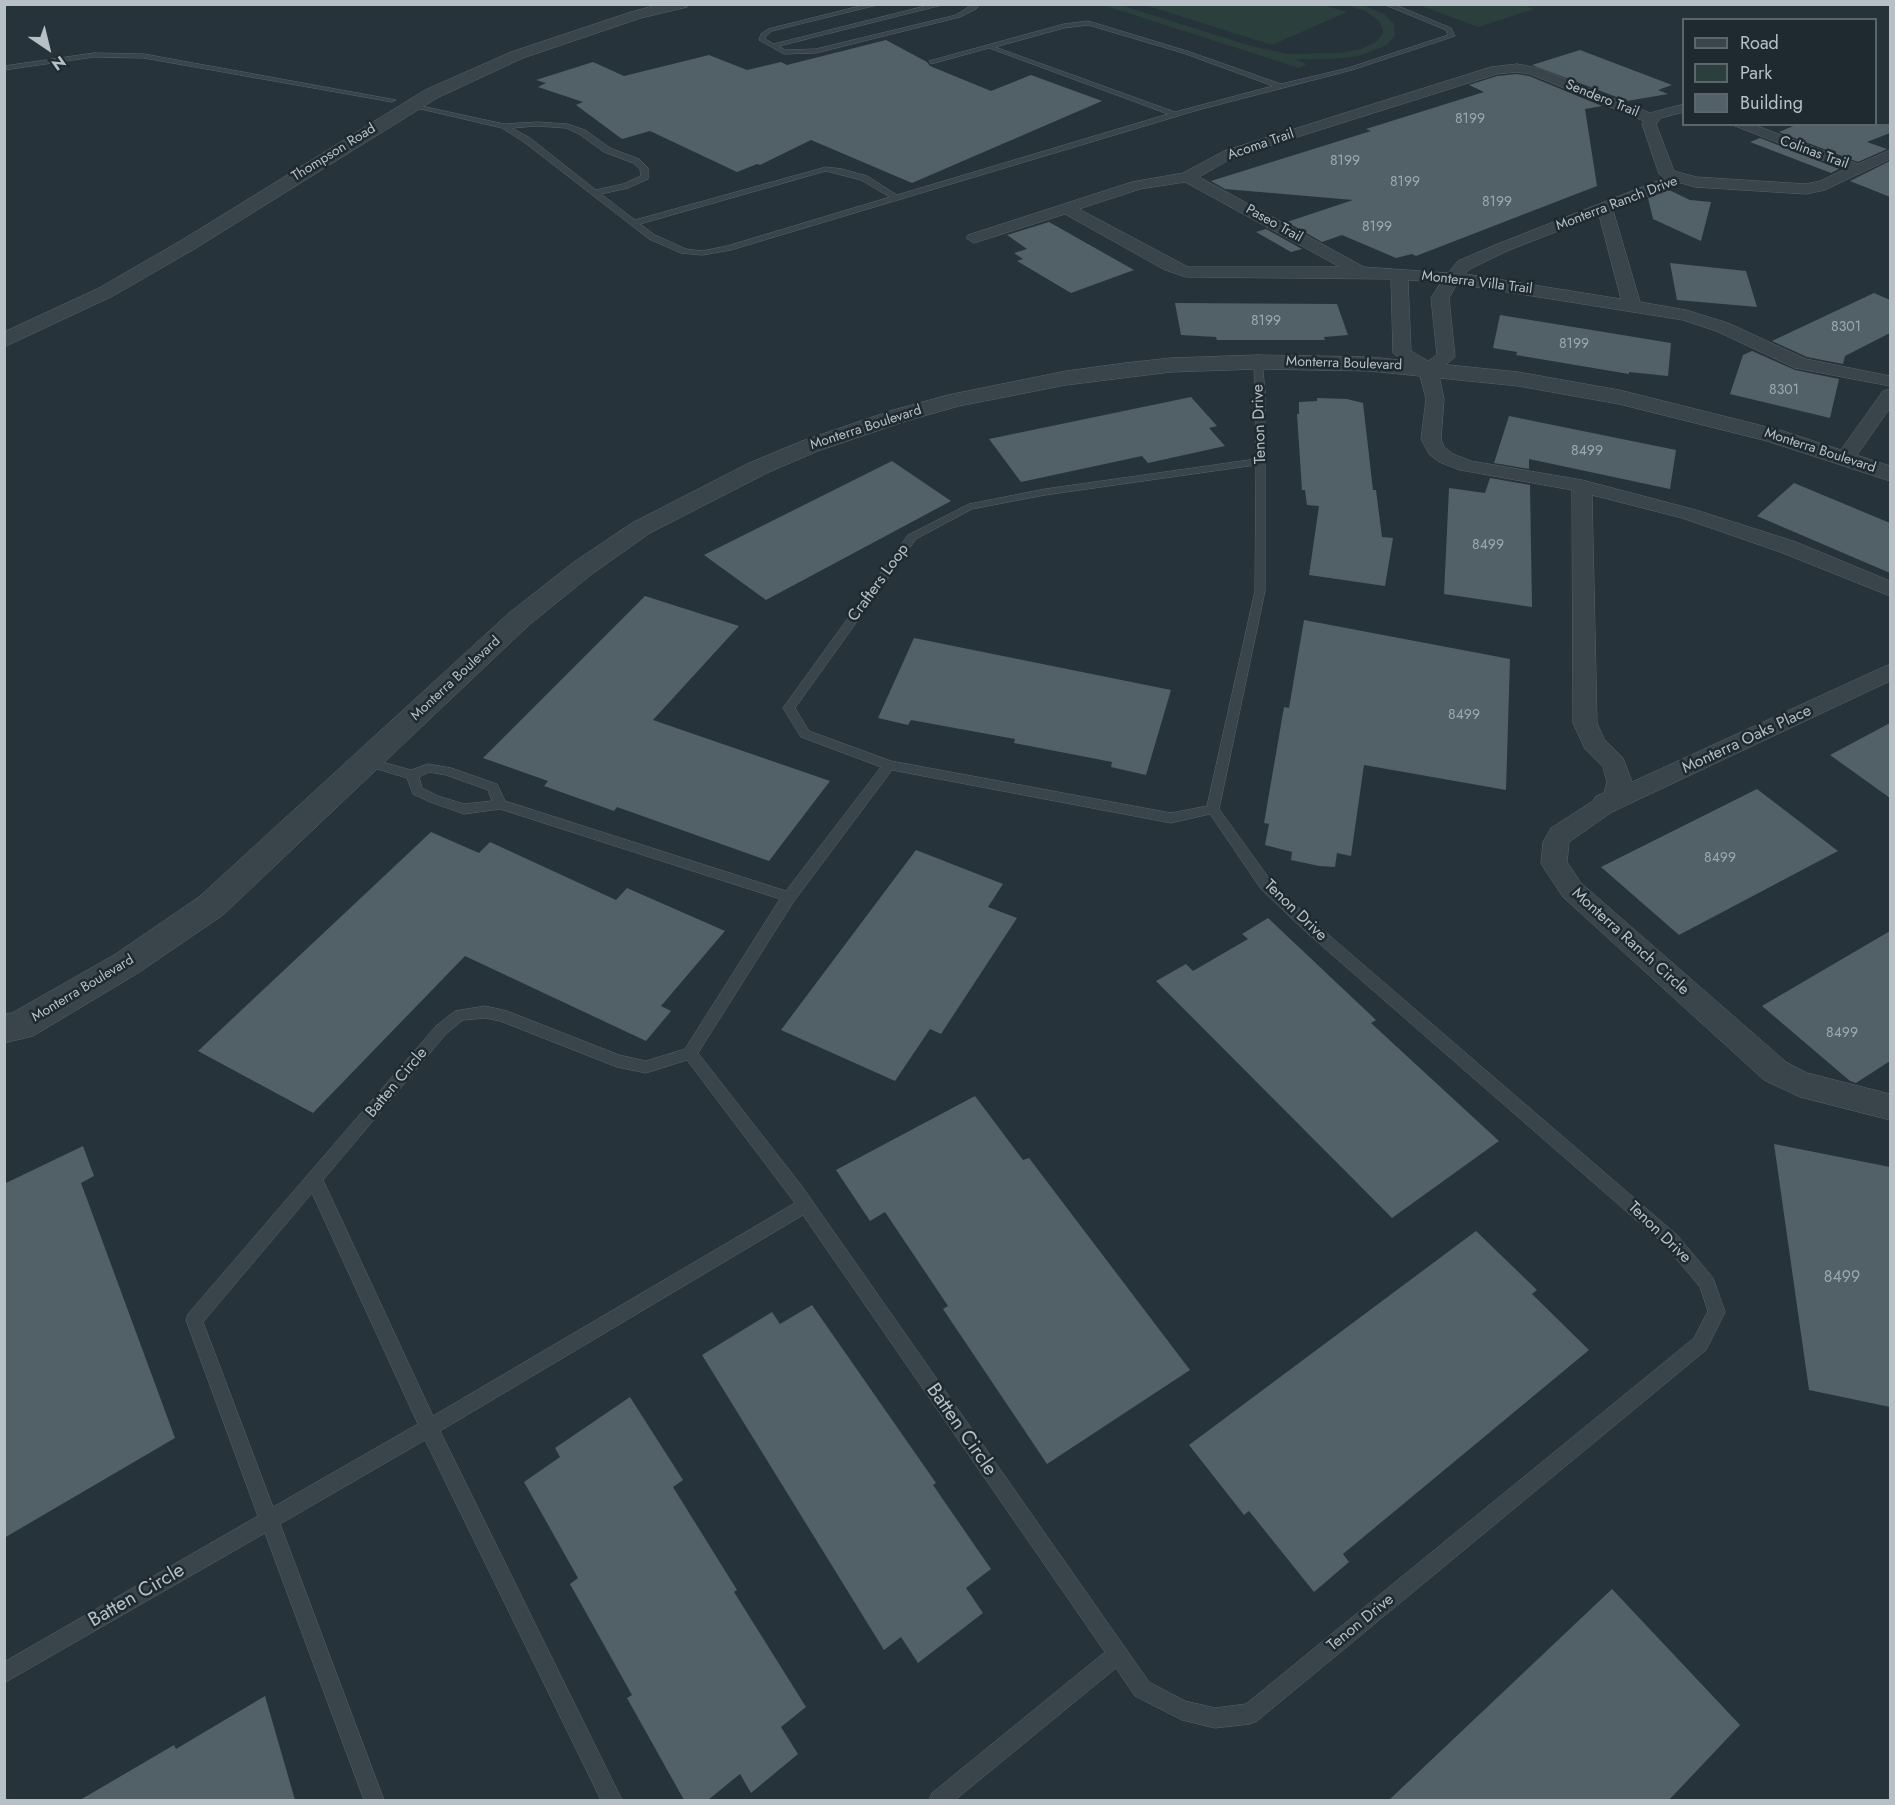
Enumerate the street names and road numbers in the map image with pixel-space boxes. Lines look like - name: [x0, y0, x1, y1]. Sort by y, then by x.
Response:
- street label: Sendero Trail: [1563, 77, 1641, 121]
- street label: Thompson Road: [289, 121, 379, 185]
- street label: Acoma Trail: [1226, 126, 1296, 164]
- street label: Colinas Trail: [1777, 133, 1851, 173]
- street label: Monterra Ranch Drive: [1554, 173, 1680, 235]
- street label: Paseo Trail: [1243, 202, 1305, 246]
- street label: Monterra Villa Trail: [1421, 268, 1533, 298]
- street label: Monterra Boulevard: [1286, 354, 1402, 374]
- street label: Tenon Drive: [1249, 384, 1271, 464]
- street label: Monterra Boulevard: [808, 402, 924, 454]
- street label: Monterra Boulevard: [1762, 425, 1878, 477]
- street label: Crafters Loop: [844, 540, 914, 626]
- street label: Monterra Boulevard: [408, 633, 504, 725]
- street label: Monterra Oaks Place: [1679, 702, 1815, 778]
- street label: Tenon Drive: [1260, 876, 1330, 946]
- street label: Monterra Ranch Circle: [1567, 884, 1693, 1000]
- street label: Monterra Boulevard: [29, 952, 137, 1026]
- street label: Batten Circle: [362, 1044, 432, 1122]
- street label: Tenon Drive: [1624, 1198, 1694, 1268]
- street label: Batten Circle: [920, 1379, 1002, 1481]
- street label: Batten Circle: [85, 1559, 189, 1633]
- street label: Tenon Drive: [1324, 1590, 1398, 1656]

